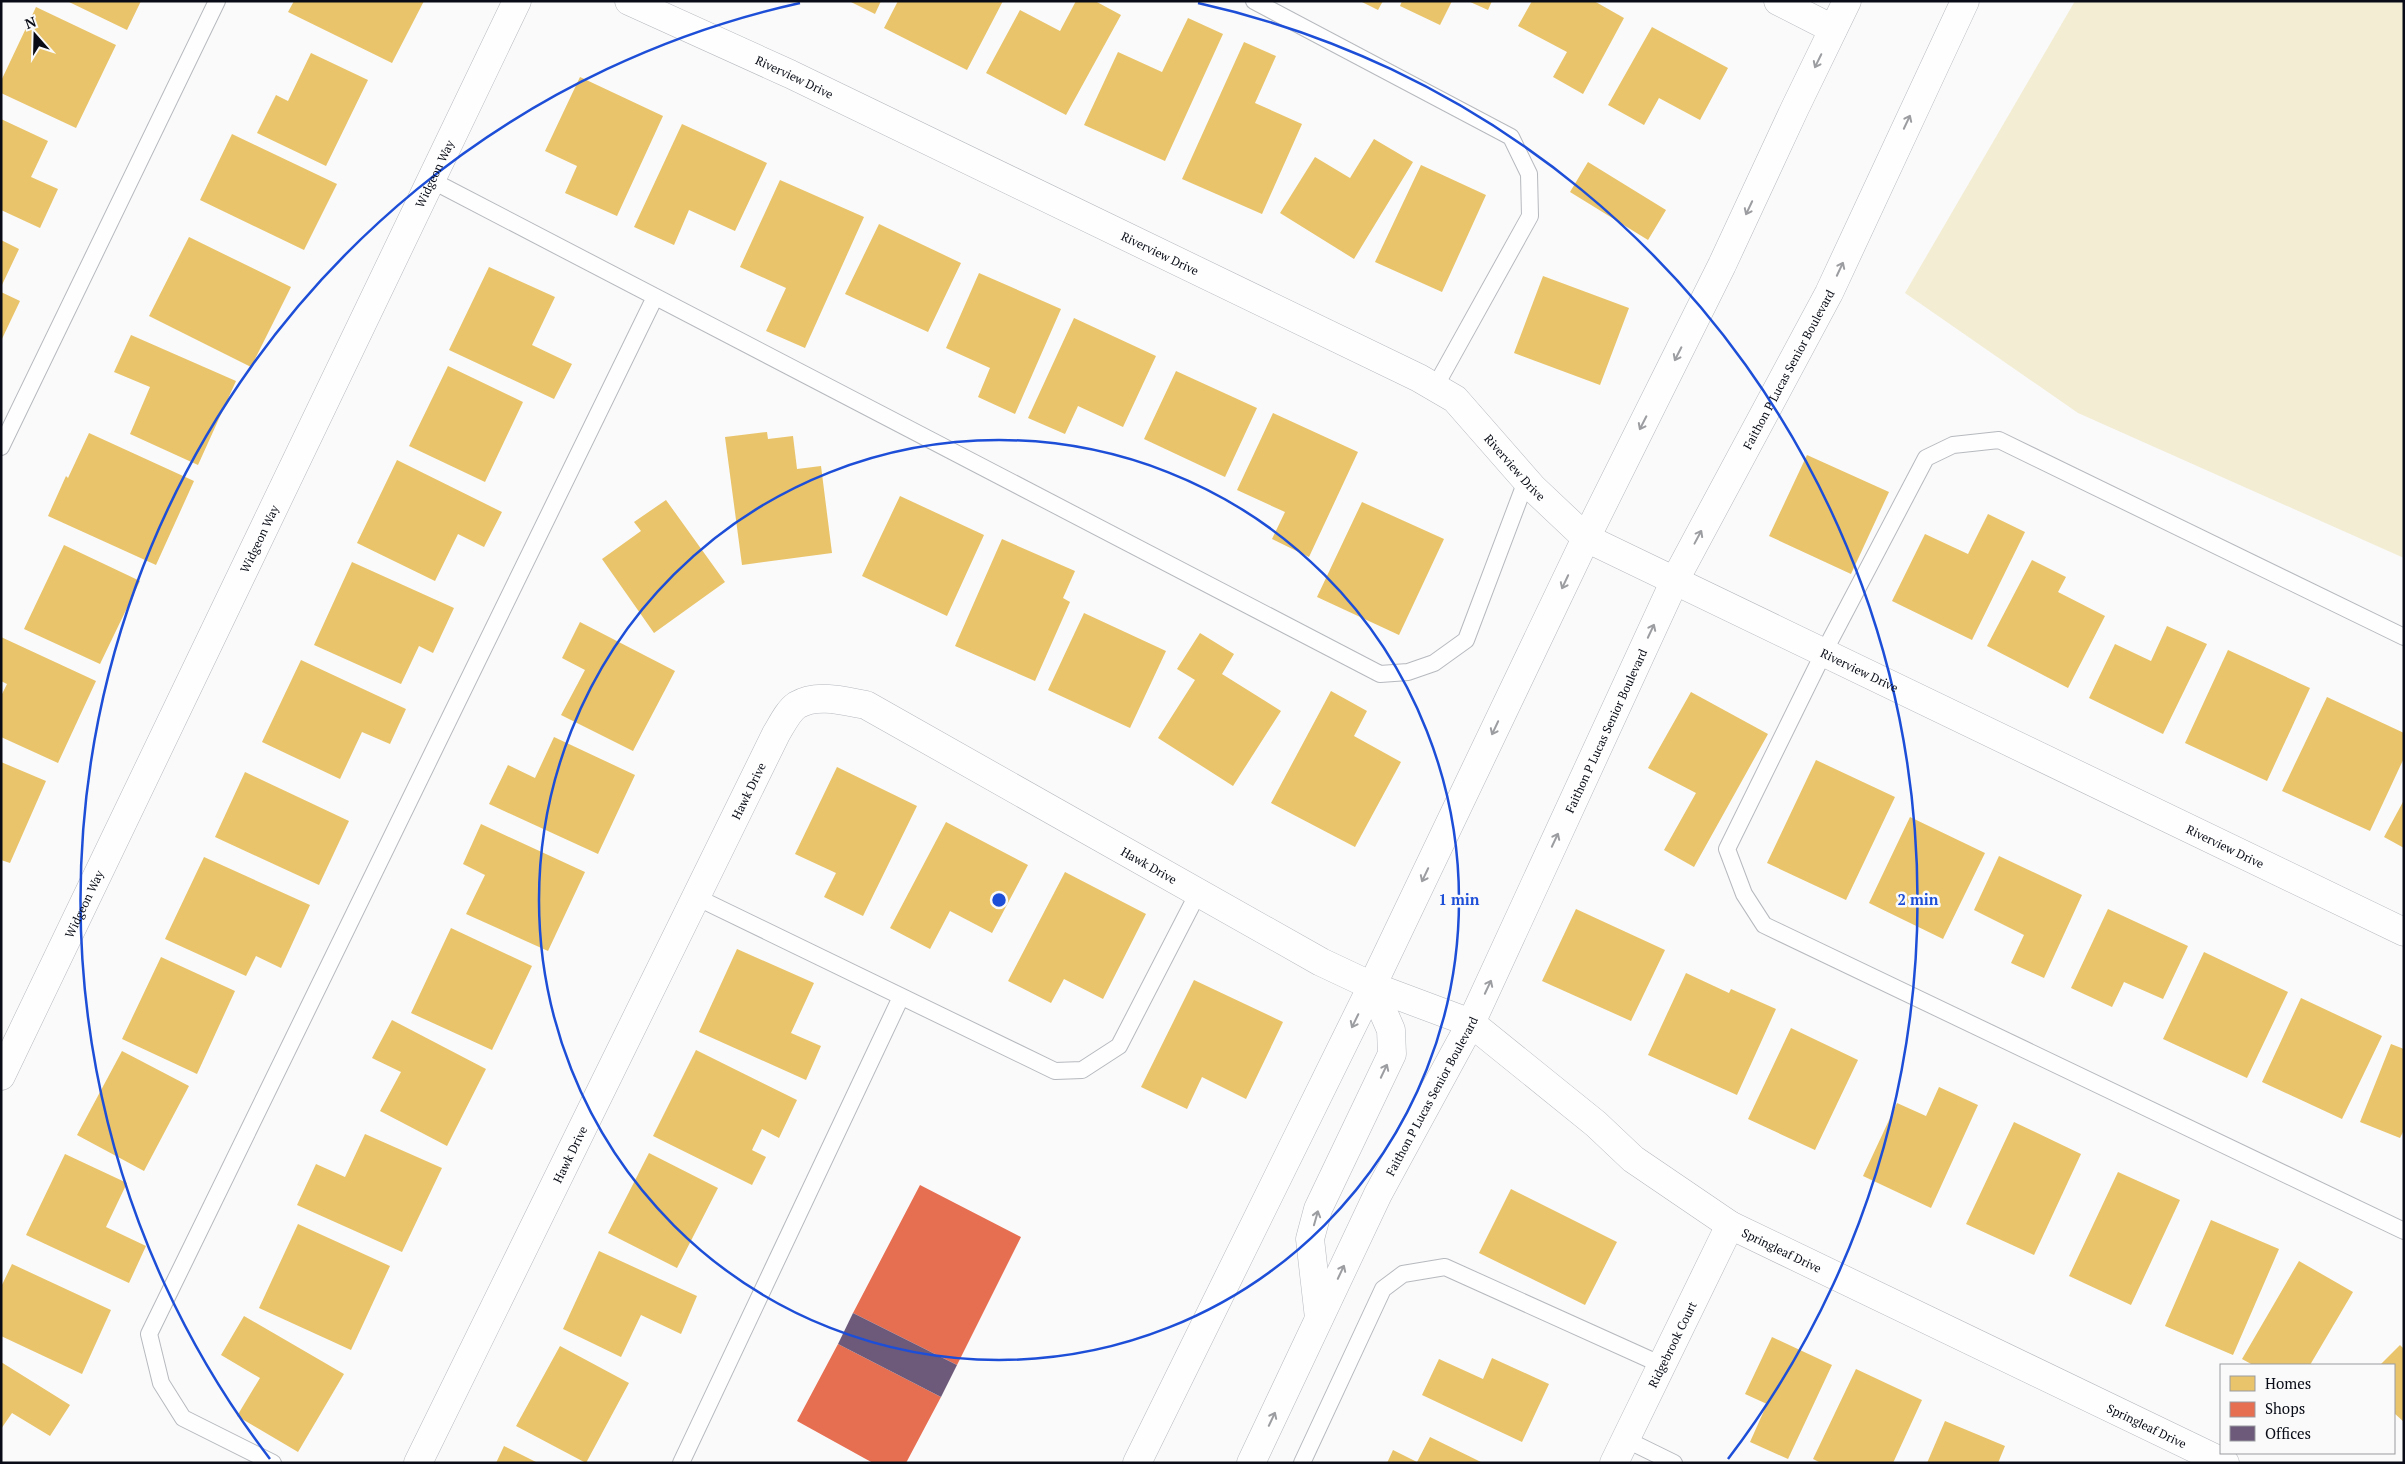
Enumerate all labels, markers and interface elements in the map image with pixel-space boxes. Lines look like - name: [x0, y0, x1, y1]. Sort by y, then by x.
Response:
- north arrow: [10, 10, 60, 60]
- text: N: [22, 11, 39, 33]
- street label: Riverview Drive: [753, 52, 836, 101]
- one-way arrow: [1813, 53, 1822, 68]
- one-way arrow: [1903, 115, 1913, 130]
- street label: Widgeon Way: [412, 137, 457, 210]
- one-way arrow: [1743, 200, 1753, 215]
- street label: Riverview Drive: [1119, 228, 1201, 278]
- one-way arrow: [1835, 262, 1845, 277]
- street label: Faithon P Lucas Senior Boulevard: [1739, 287, 1837, 452]
- one-way arrow: [1673, 346, 1682, 361]
- one-way arrow: [1638, 415, 1647, 430]
- street label: Riverview Drive: [1482, 431, 1549, 504]
- street label: Widgeon Way: [236, 502, 282, 575]
- one-way arrow: [1693, 529, 1703, 544]
- one-way arrow: [1560, 574, 1570, 589]
- one-way arrow: [1647, 624, 1657, 639]
- street label: Riverview Drive: [1819, 645, 1901, 695]
- street label: Faithon P Lucas Senior Boulevard: [1561, 646, 1650, 815]
- one-way arrow: [1490, 720, 1499, 735]
- street label: Hawk Drive: [728, 760, 768, 822]
- street label: Riverview Drive: [2184, 821, 2267, 871]
- one-way arrow: [1551, 833, 1561, 848]
- street label: Hawk Drive: [1119, 843, 1180, 887]
- street label: Widgeon Way: [61, 867, 107, 940]
- one-way arrow: [1420, 867, 1429, 882]
- text: 1 min: [1438, 889, 1480, 909]
- text: 2 min: [1897, 889, 1939, 909]
- centre of rings: [990, 891, 1008, 909]
- one-way arrow: [1483, 980, 1493, 995]
- one-way arrow: [1350, 1014, 1360, 1029]
- street label: Faithon P Lucas Senior Boulevard: [1382, 1014, 1481, 1178]
- one-way arrow: [1380, 1064, 1389, 1079]
- street label: Hawk Drive: [549, 1123, 590, 1185]
- one-way arrow: [1312, 1211, 1321, 1227]
- street label: Springleaf Drive: [1740, 1225, 1824, 1275]
- one-way arrow: [1337, 1265, 1346, 1280]
- street label: Ridgebrook Court: [1645, 1298, 1699, 1390]
- legend: [2220, 1364, 2395, 1454]
- text: Homes: [2265, 1373, 2311, 1393]
- text: Shops: [2265, 1398, 2305, 1418]
- street label: Springleaf Drive: [2105, 1400, 2189, 1451]
- one-way arrow: [1267, 1412, 1277, 1427]
- text: Offices: [2265, 1423, 2311, 1443]

